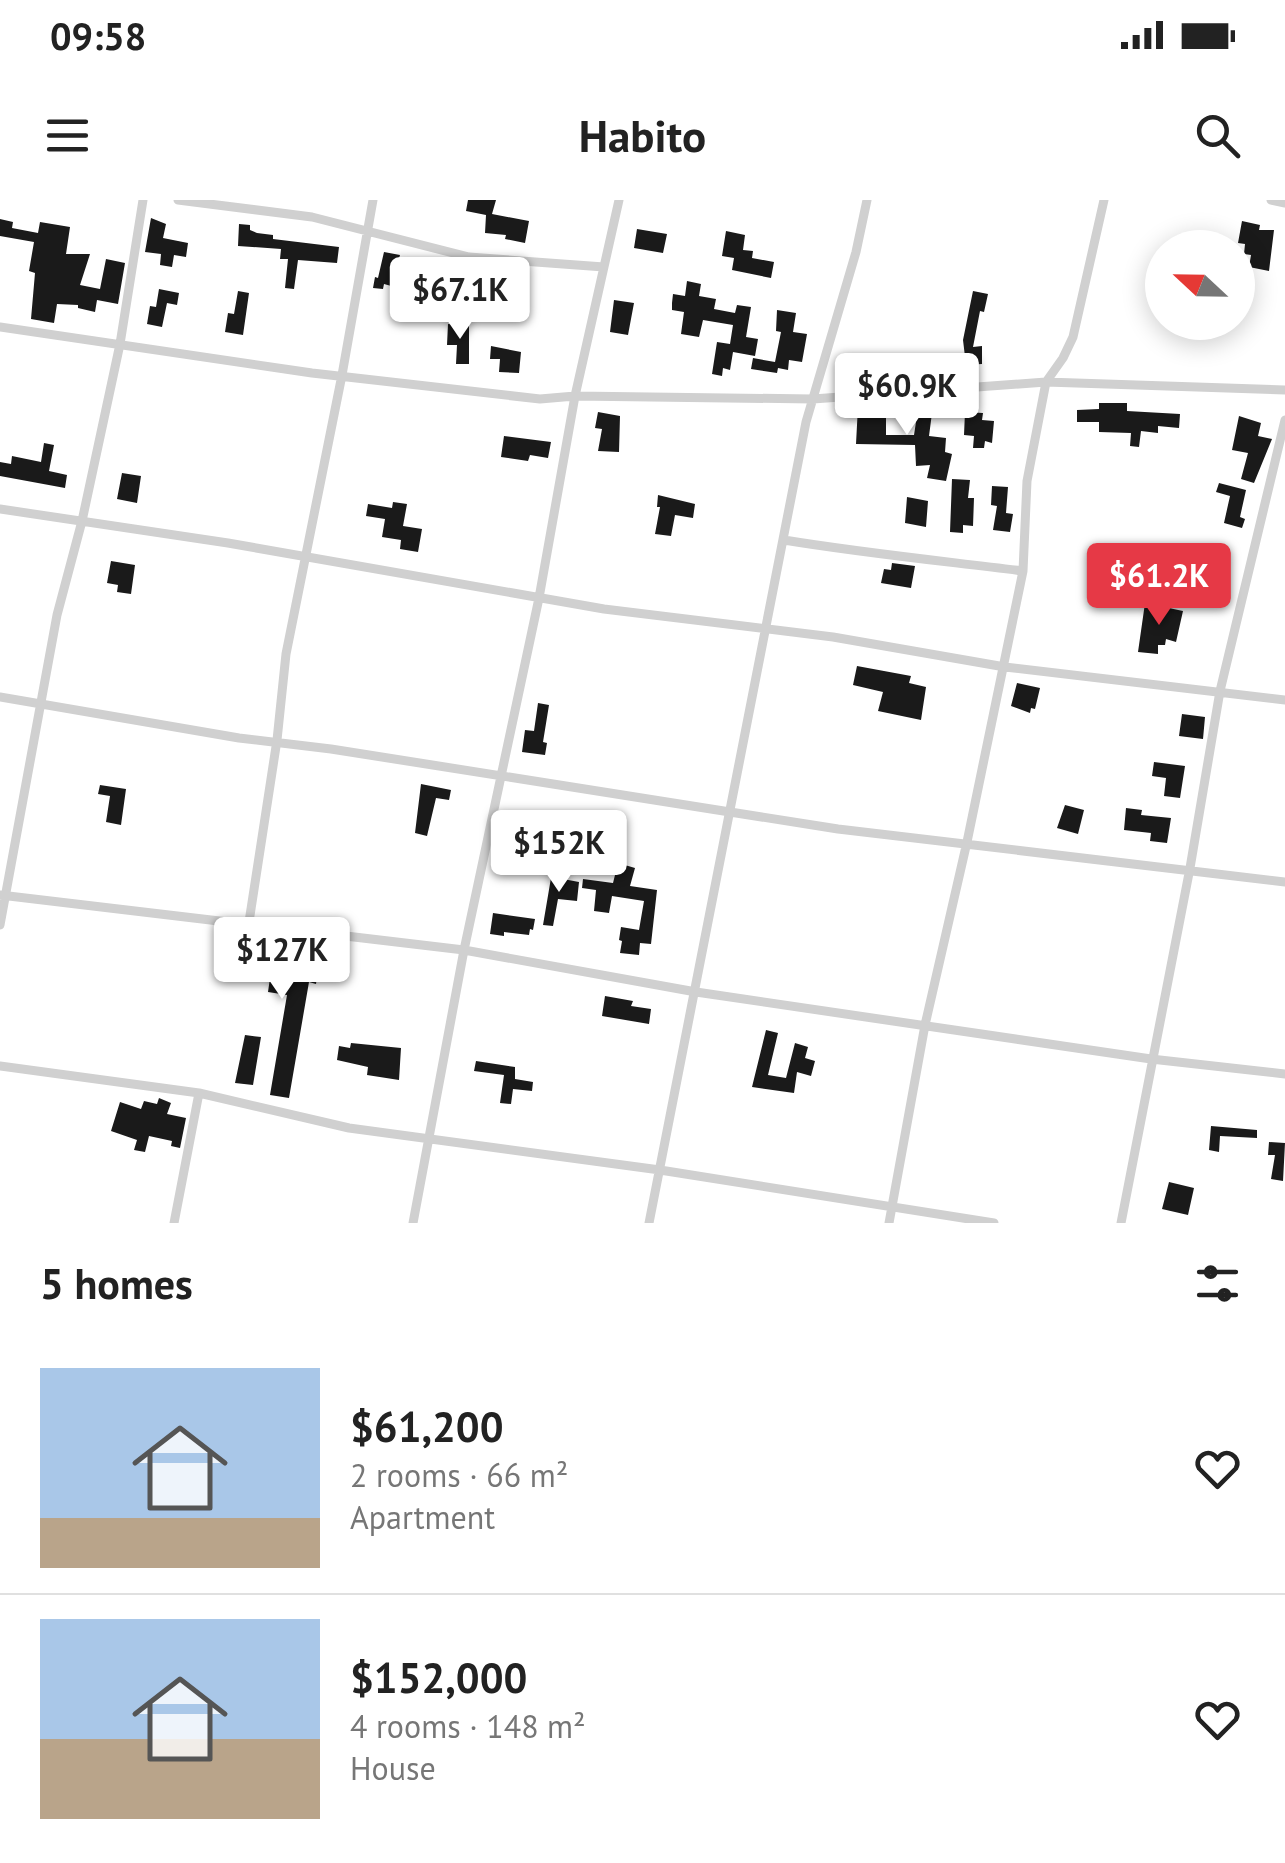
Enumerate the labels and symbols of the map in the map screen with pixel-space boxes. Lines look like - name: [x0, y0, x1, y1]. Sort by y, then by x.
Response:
- north arrow: [1145, 230, 1255, 340]
- pin: $67.1K: [379, 257, 541, 342]
- pin: $60.9K: [826, 353, 988, 438]
- pin: $61.2K: [1078, 543, 1240, 628]
- pin: $152K: [489, 810, 629, 895]
- pin: $127K: [212, 917, 352, 1002]

